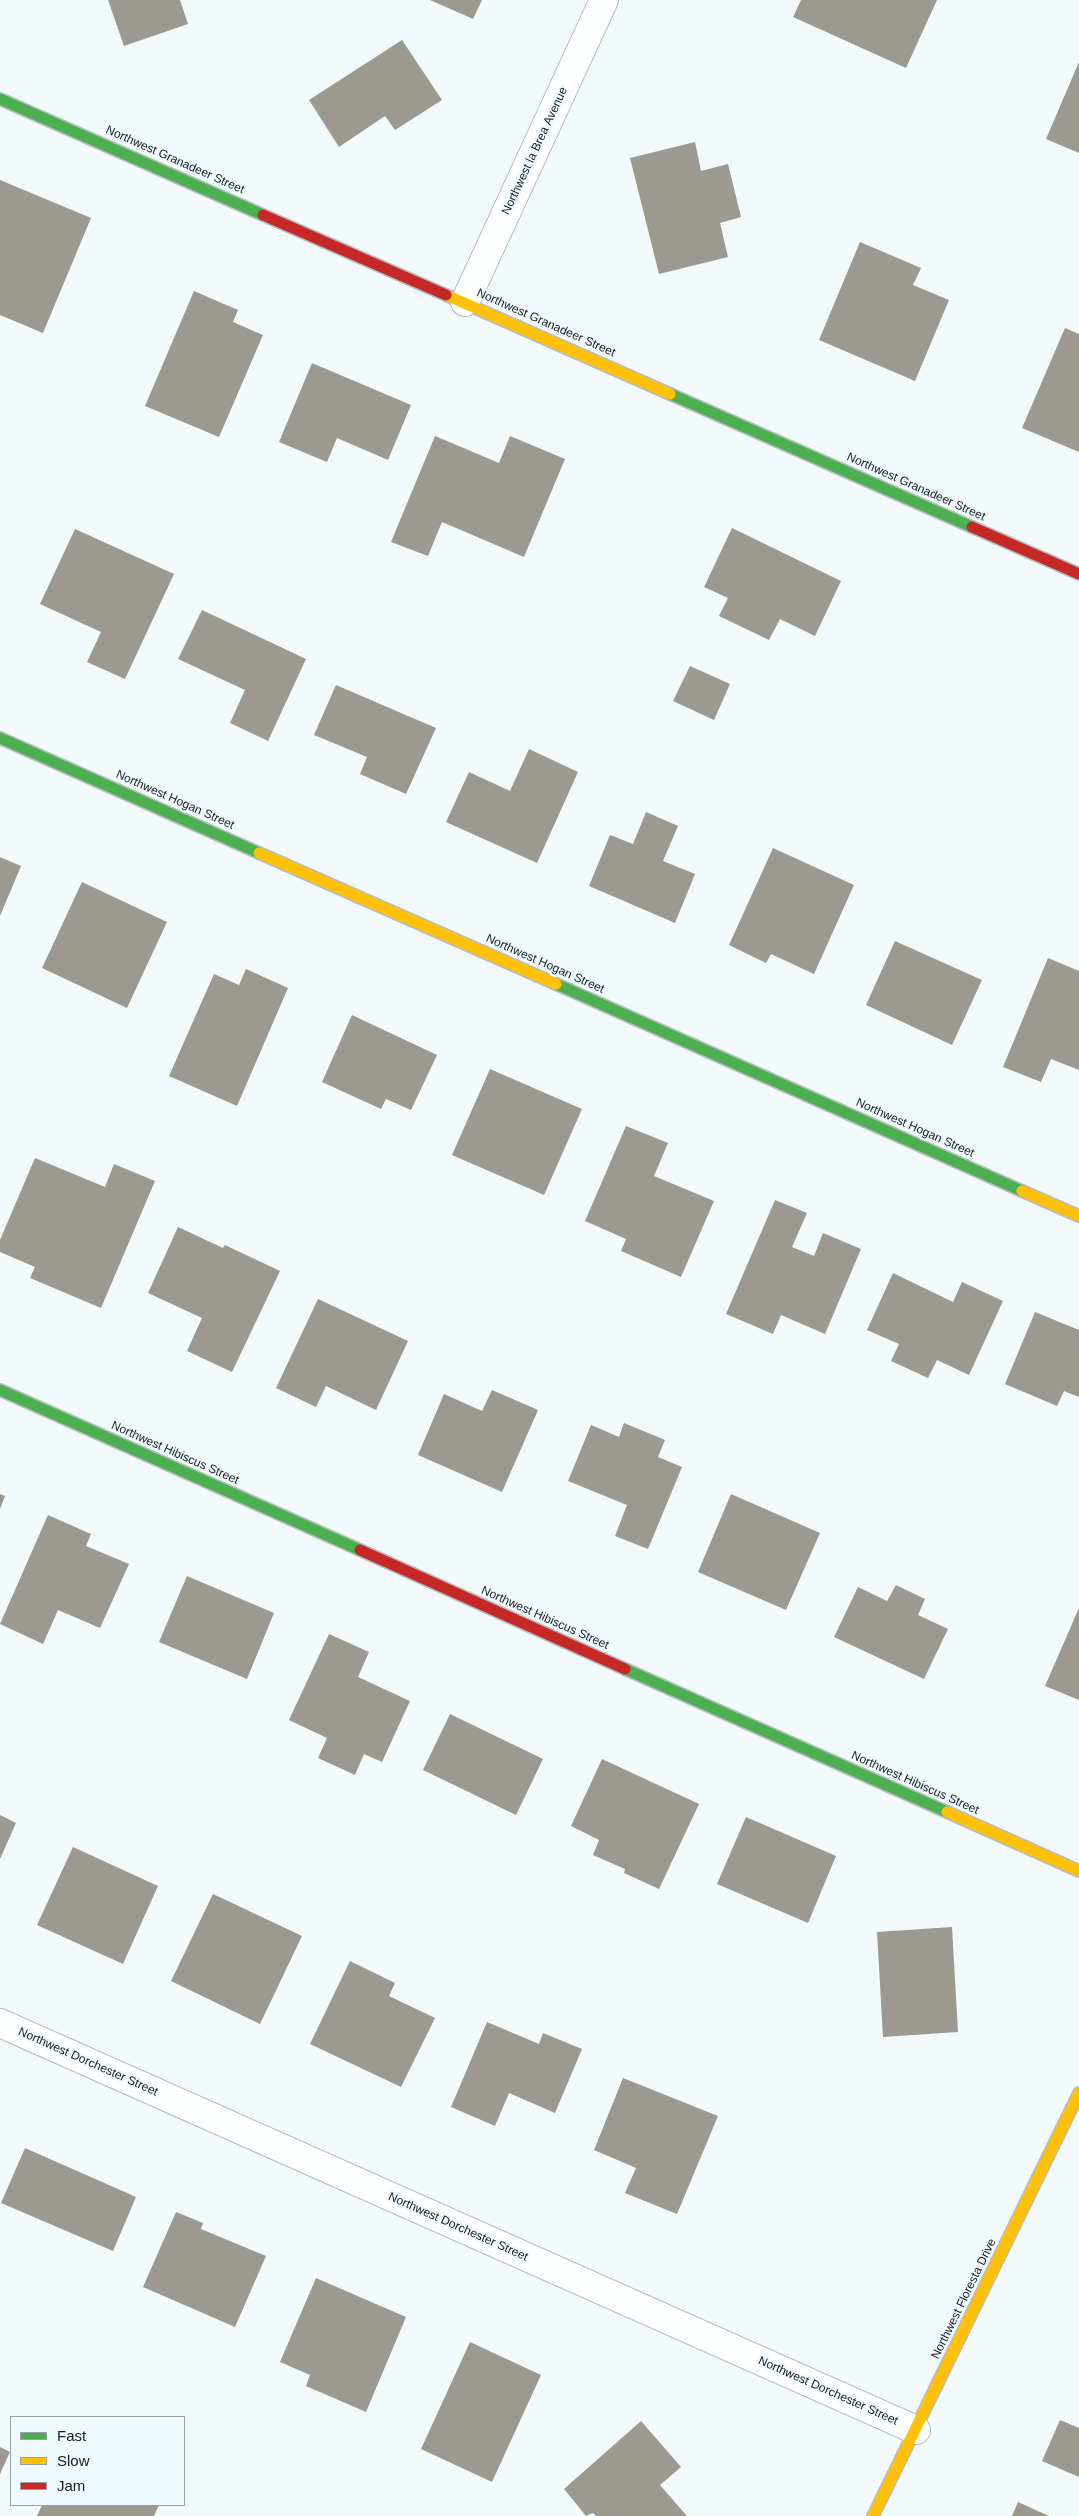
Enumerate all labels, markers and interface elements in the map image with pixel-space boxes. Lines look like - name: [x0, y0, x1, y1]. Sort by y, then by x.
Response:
- street label: Northwest la Brea Avenue: [499, 85, 571, 217]
- street label: Northwest Granadeer Street: [104, 123, 246, 197]
- street label: Northwest Granadeer Street: [475, 286, 617, 360]
- street label: Northwest Granadeer Street: [845, 450, 987, 524]
- street label: Northwest Hogan Street: [114, 767, 236, 833]
- street label: Northwest Hogan Street: [484, 931, 606, 997]
- street label: Northwest Hogan Street: [854, 1095, 976, 1161]
- street label: Northwest Hibiscus Street: [109, 1418, 241, 1488]
- street label: Northwest Hibiscus Street: [479, 1583, 611, 1653]
- street label: Northwest Hibiscus Street: [849, 1748, 981, 1818]
- street label: Northwest Dorchester Street: [16, 2025, 160, 2099]
- street label: Northwest Dorchester Street: [386, 2190, 530, 2264]
- street label: Northwest Floresta Drive: [929, 2237, 999, 2361]
- street label: Northwest Dorchester Street: [756, 2354, 900, 2428]
- legend: [10, 2416, 185, 2506]
- text: Fast: [57, 2427, 86, 2444]
- text: Slow: [57, 2452, 90, 2469]
- text: Jam: [57, 2477, 85, 2494]

